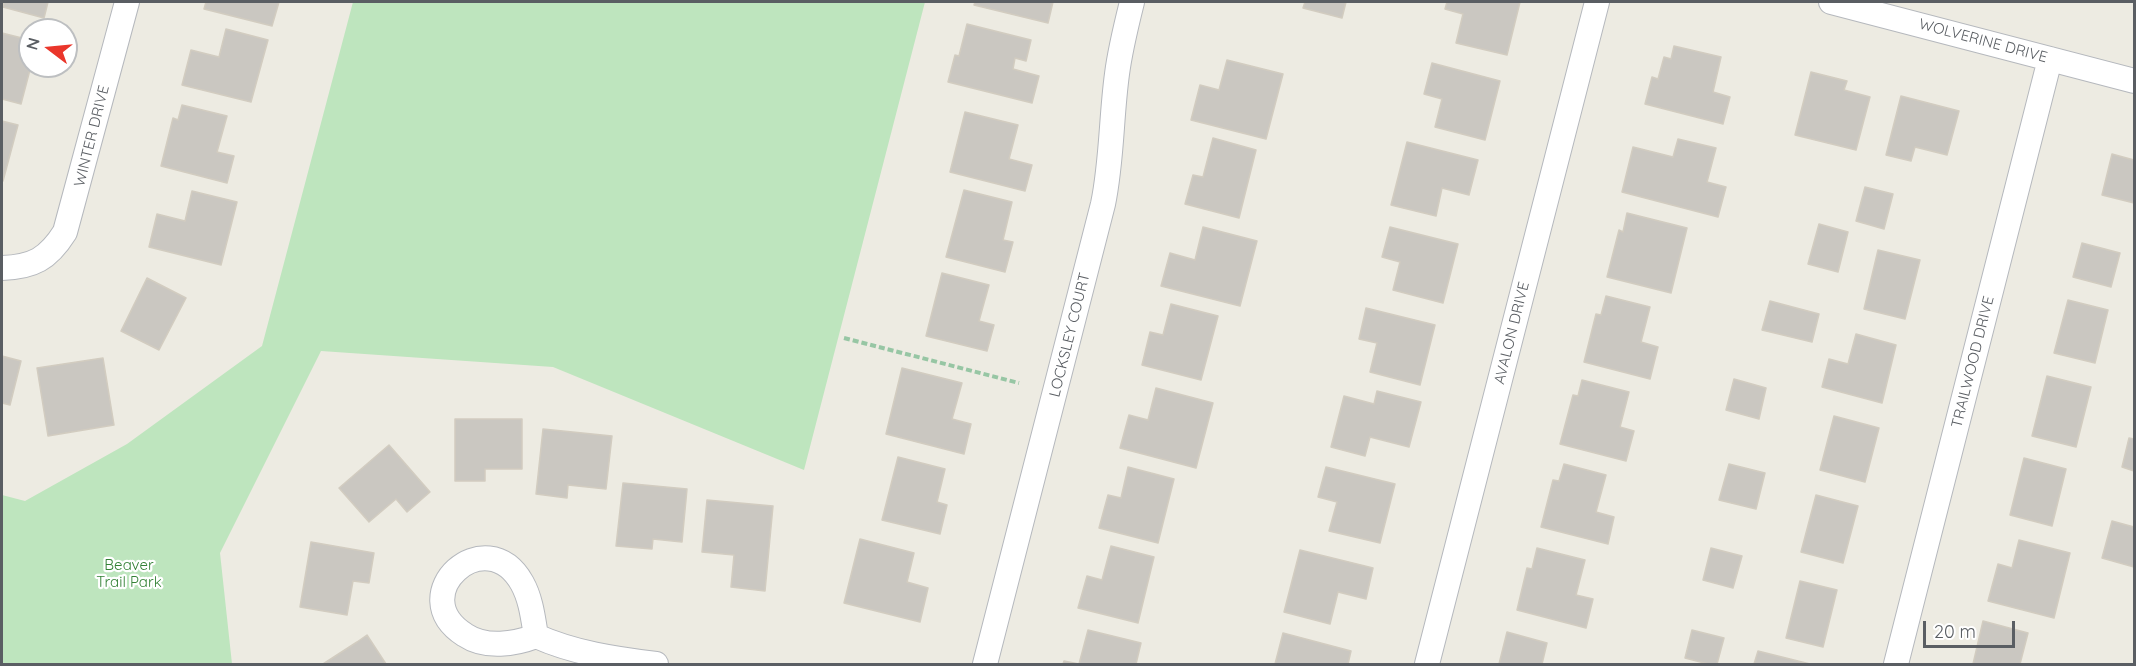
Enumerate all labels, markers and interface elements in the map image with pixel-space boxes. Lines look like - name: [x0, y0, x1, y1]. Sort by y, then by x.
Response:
- street label: WOLVERINE DRIVE: [1917, 15, 2049, 67]
- north arrow: [18, 18, 78, 78]
- text: N: [21, 35, 44, 52]
- street label: WINTER DRIVE: [71, 83, 113, 189]
- street label: LOCKSLEY COURT: [1046, 271, 1094, 399]
- street label: AVALON DRIVE: [1491, 280, 1533, 386]
- street label: TRAILWOOD DRIVE: [1948, 294, 1998, 430]
- park label: Beaver Trail Park: [96, 556, 162, 591]
- scale bar: [1926, 609, 2018, 647]
- text: 20 m: [1934, 620, 1976, 643]

